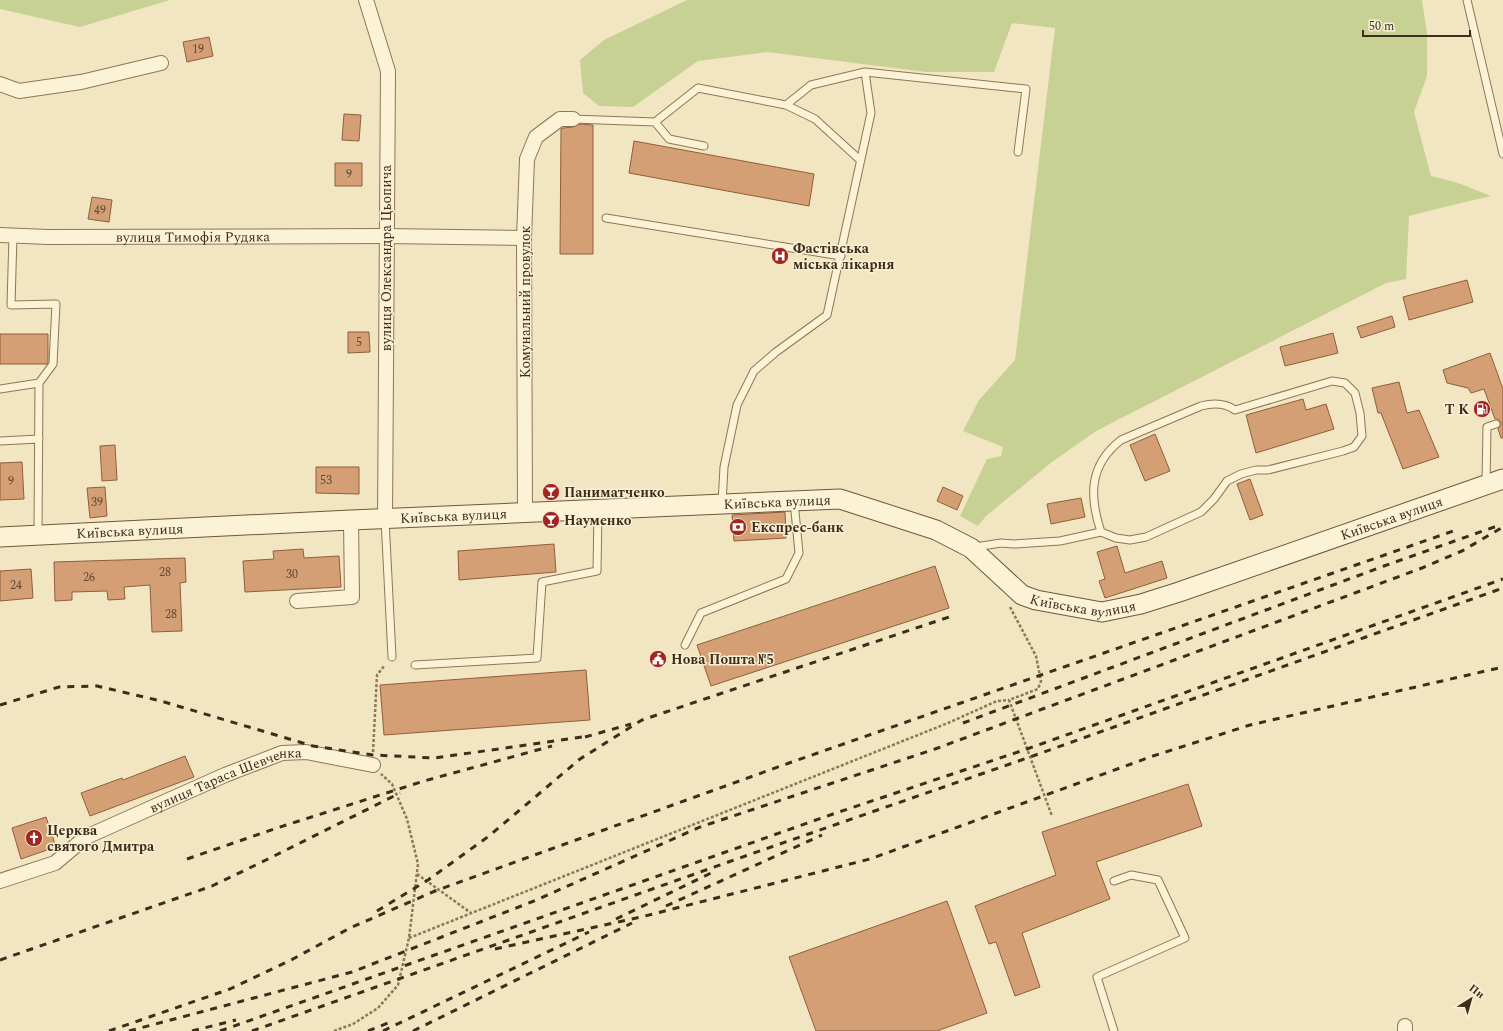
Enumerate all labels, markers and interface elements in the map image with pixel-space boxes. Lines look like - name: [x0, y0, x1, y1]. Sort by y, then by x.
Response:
- scale bar: [1363, 12, 1470, 38]
- text: 50 m: [1369, 17, 1394, 36]
- house number: 19: [192, 40, 204, 59]
- house number: 9: [346, 165, 352, 184]
- street label: вулиця Олександра Цьопича: [376, 165, 397, 351]
- house number: 49: [94, 201, 106, 220]
- street label: Комунальний провулок: [515, 225, 536, 378]
- street label: вулиця Тимофія Рудяка: [116, 226, 270, 247]
- place label: Фастівська міська лікарня: [793, 238, 895, 275]
- hospital icon: Фастівська міська лікарня: [770, 246, 790, 266]
- house number: 5: [356, 333, 362, 352]
- place label: Т К: [1445, 399, 1469, 420]
- fuel station icon: Т К: [1472, 399, 1492, 419]
- house number: 53: [320, 471, 332, 490]
- house number: 9: [8, 472, 14, 491]
- bar icon: Паниматченко: [541, 482, 561, 502]
- place label: Паниматченко: [564, 482, 665, 503]
- street label: Київська вулиця: [723, 489, 831, 514]
- street label: Київська вулиця: [1337, 490, 1445, 545]
- house number: 39: [91, 493, 103, 512]
- street label: Київська вулиця: [400, 503, 507, 528]
- bar icon: Науменко: [541, 510, 561, 530]
- place label: Науменко: [564, 510, 632, 531]
- bank icon: Експрес-банк: [728, 517, 748, 537]
- place label: Експрес-банк: [751, 517, 845, 538]
- street label: Київська вулиця: [76, 518, 184, 544]
- house number: 28: [159, 563, 171, 582]
- house number: 30: [286, 565, 298, 584]
- house number: 26: [83, 568, 95, 587]
- house number: 24: [10, 576, 22, 595]
- street label: Київська вулиця: [1027, 588, 1138, 623]
- house number: 28: [165, 605, 177, 624]
- public building icon: Нова Пошта №5: [648, 649, 668, 669]
- place label: Нова Пошта №5: [671, 649, 774, 670]
- street label: вулиця Тараса Шевченка: [146, 742, 302, 818]
- place label: Церква святого Дмитра: [47, 820, 155, 857]
- church icon: Церква святого Дмитра: [24, 828, 44, 848]
- north arrow: [1451, 979, 1491, 1019]
- text: Пн: [1465, 980, 1488, 1003]

